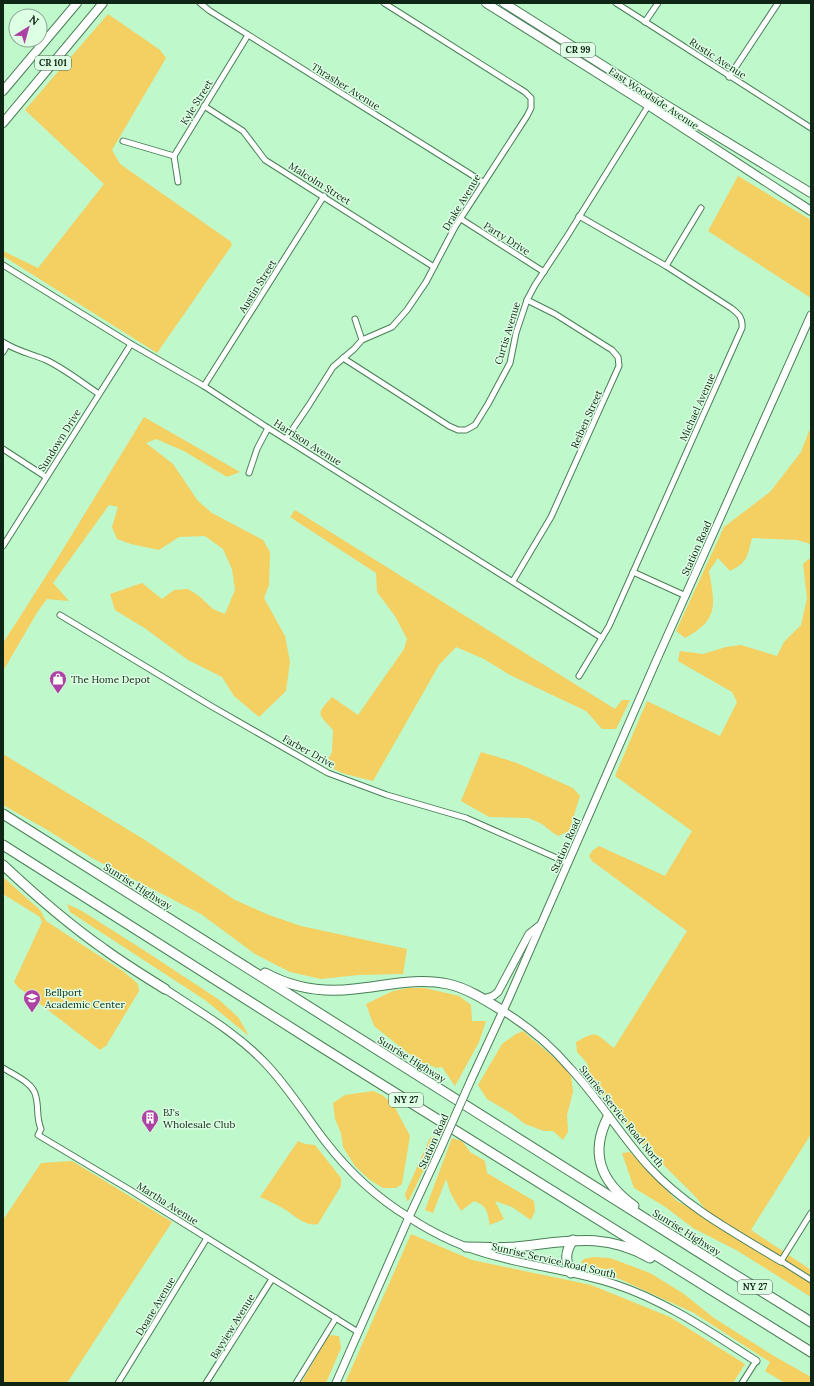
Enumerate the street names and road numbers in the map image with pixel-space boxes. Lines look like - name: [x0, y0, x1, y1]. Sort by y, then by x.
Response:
- street label: Rustic Avenue: [687, 35, 749, 82]
- road number: CR 99: [561, 43, 595, 57]
- road number: CR 101: [35, 56, 71, 70]
- street label: Thrasher Avenue: [309, 60, 383, 113]
- street label: East Woodside Avenue: [606, 64, 702, 133]
- street label: Kyle Street: [177, 77, 215, 127]
- street label: Malcolm Street: [286, 159, 353, 208]
- street label: Drake Avenue: [439, 171, 484, 233]
- street label: Party Drive: [481, 219, 533, 258]
- street label: Austin Street: [235, 257, 279, 316]
- street label: Curtis Avenue: [492, 300, 523, 366]
- street label: Michael Avenue: [677, 371, 719, 443]
- street label: Reiben Street: [568, 388, 605, 451]
- street label: Sundown Drive: [35, 406, 84, 474]
- street label: Harrison Avenue: [271, 416, 345, 469]
- street label: Station Road: [679, 519, 714, 578]
- street label: Farber Drive: [280, 732, 338, 771]
- street label: Station Road: [548, 816, 583, 875]
- street label: Sunrise Highway: [101, 860, 175, 913]
- street label: Sunrise Highway: [375, 1033, 449, 1086]
- street label: Sunrise Service Road North: [576, 1063, 667, 1170]
- road number: NY 27: [389, 1093, 423, 1107]
- street label: Station Road: [416, 1112, 451, 1171]
- street label: Martha Avenue: [134, 1179, 201, 1228]
- street label: Sunrise Highway: [650, 1206, 724, 1259]
- street label: Sunrise Service Road South: [490, 1240, 617, 1281]
- street label: Doane Avenue: [133, 1274, 178, 1338]
- road number: NY 27: [738, 1280, 772, 1294]
- street label: Bayview Avenue: [207, 1291, 258, 1361]

